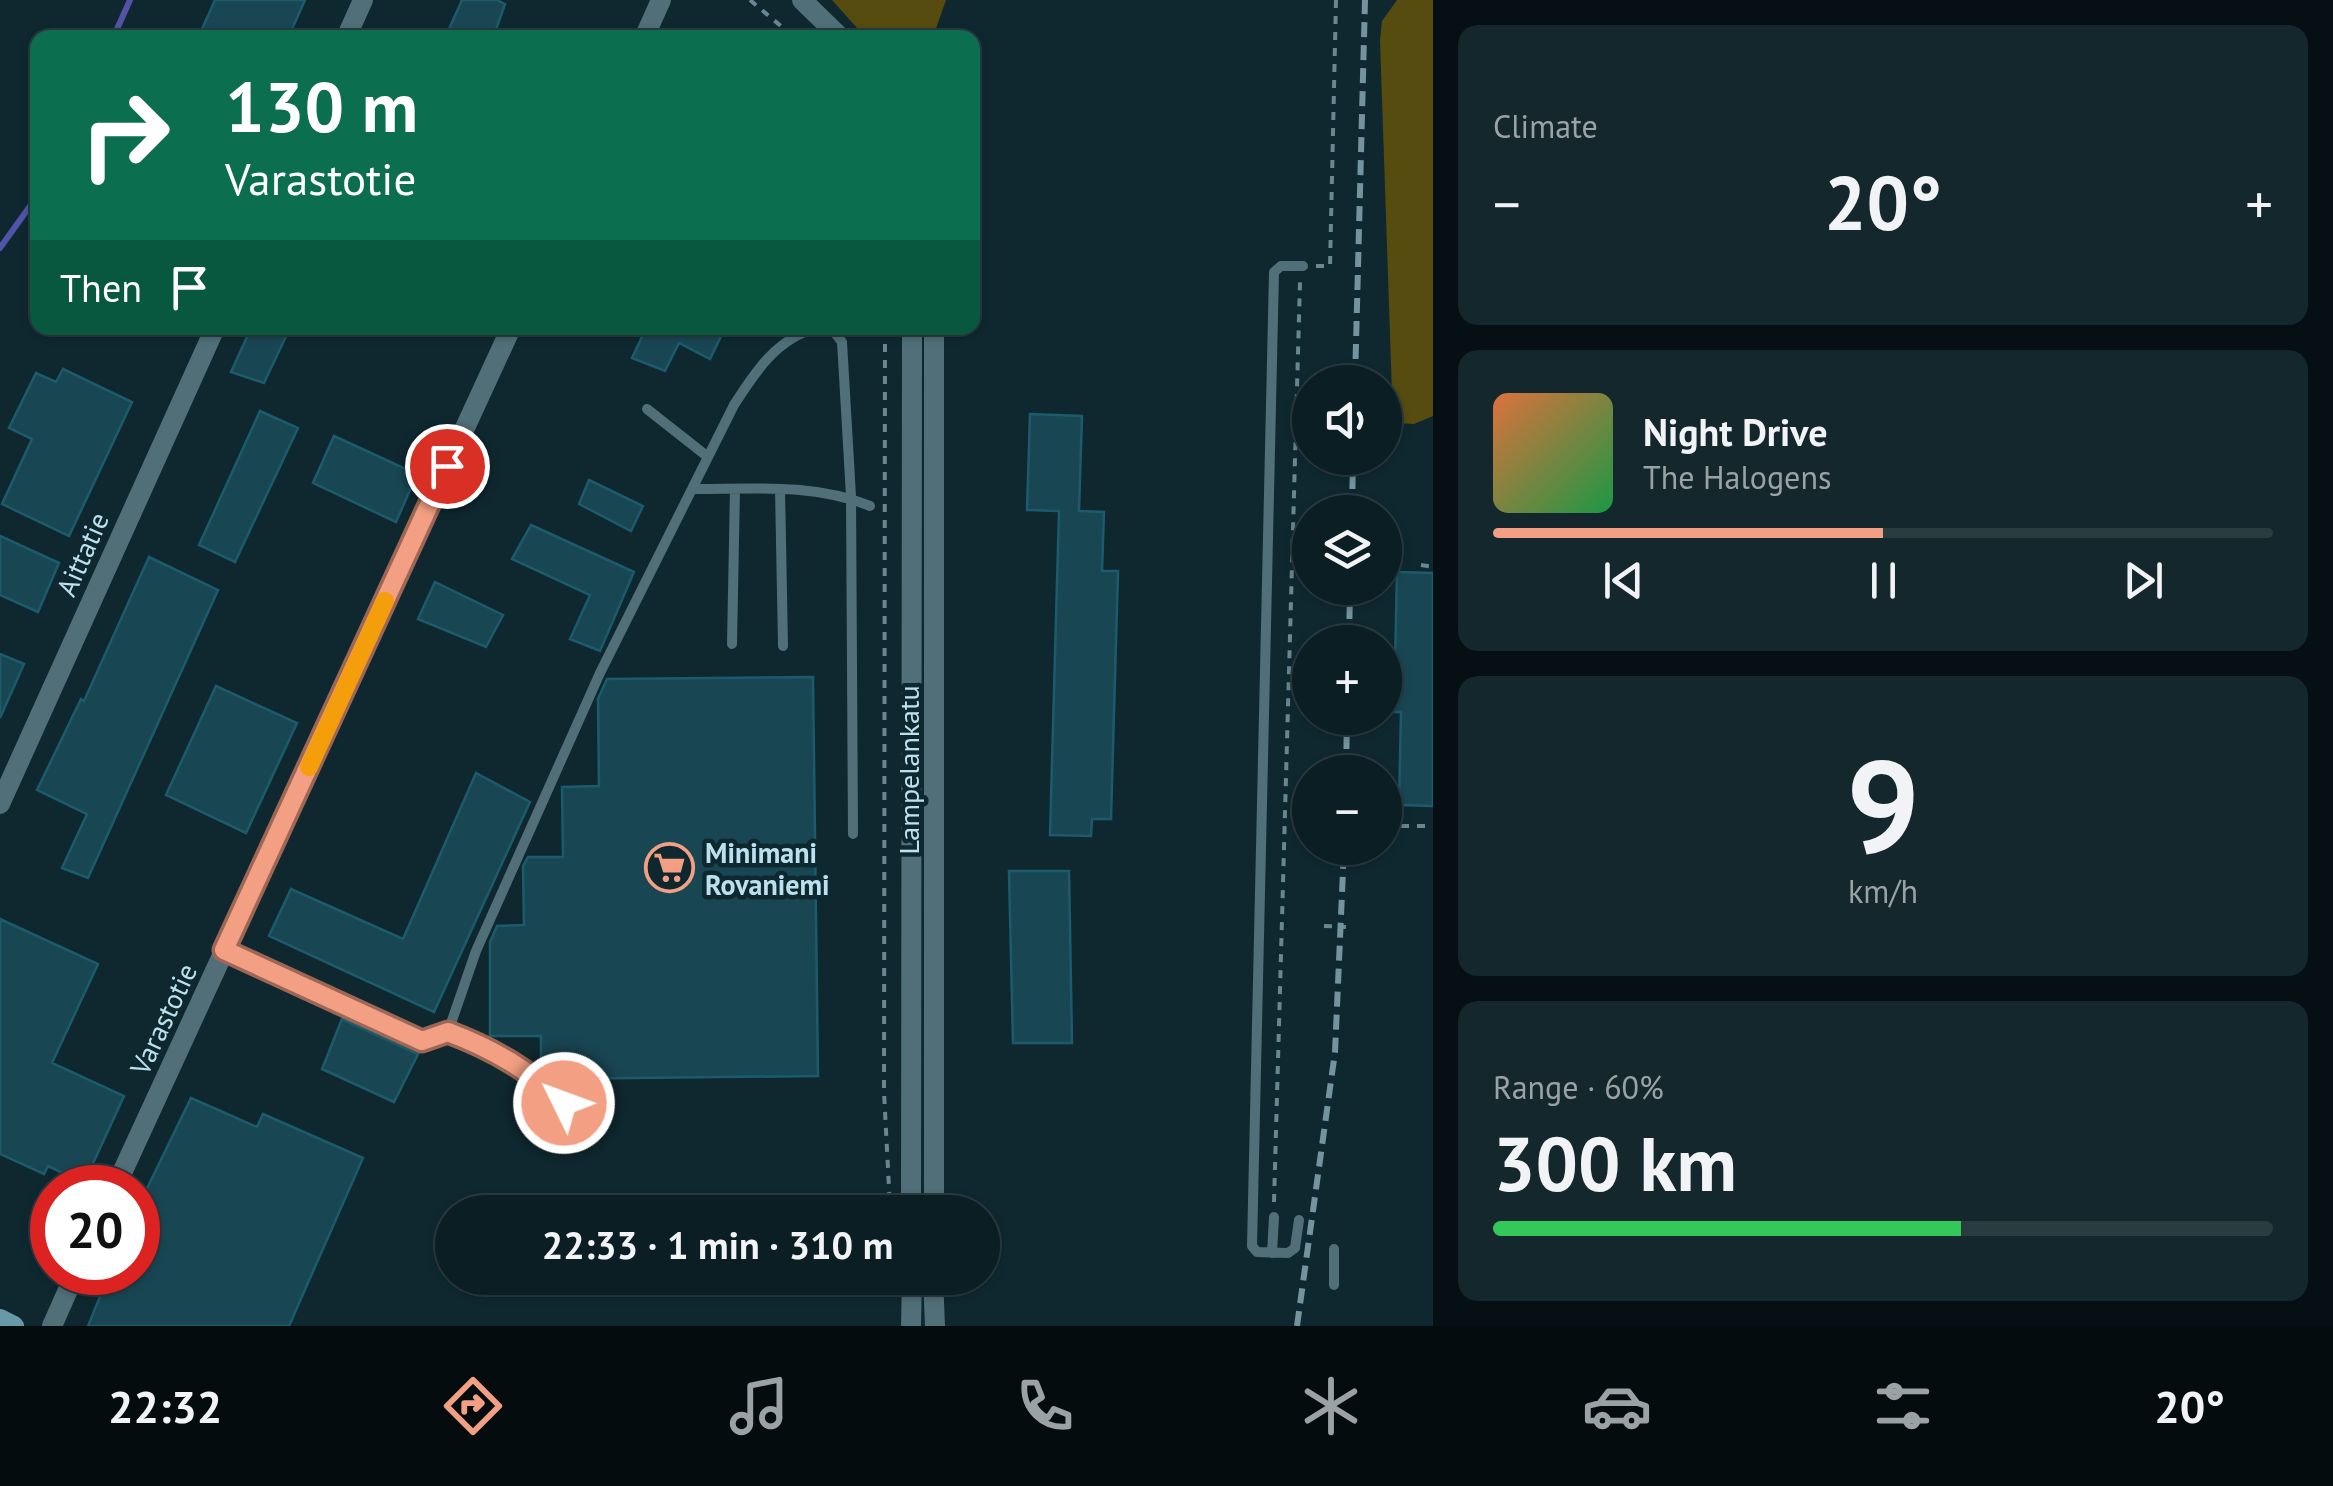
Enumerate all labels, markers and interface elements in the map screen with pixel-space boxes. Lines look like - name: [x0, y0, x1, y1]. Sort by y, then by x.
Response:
- text: 130 m: [225, 61, 418, 151]
- icon: right: [60, 70, 190, 200]
- text: Climate: [1493, 105, 1598, 147]
- text: Varastotie: [225, 149, 416, 207]
- text: 20°: [1824, 154, 1942, 251]
- text: −: [1493, 168, 1521, 239]
- text: +: [2245, 168, 2273, 239]
- icon: arrive: [162, 260, 217, 315]
- text: Then: [60, 263, 142, 312]
- map controls: [1292, 365, 1402, 865]
- button: sound: [1292, 365, 1402, 475]
- text: Night Drive: [1643, 407, 1827, 456]
- pin: [405, 424, 490, 509]
- icon: arrive: [420, 439, 475, 494]
- text: The Halogens: [1643, 456, 1831, 498]
- button: layers: [1292, 495, 1402, 605]
- street label: Aittatie: [47, 506, 117, 602]
- icon: previous: [1596, 553, 1651, 608]
- icon: pause: [1856, 553, 1911, 608]
- icon: next: [2116, 553, 2171, 608]
- button: +: [1292, 625, 1402, 735]
- street label: Lampelankatu: [890, 685, 927, 855]
- text: 9: [1846, 721, 1920, 889]
- button: −: [1292, 755, 1402, 865]
- place label: Minimani Rovaniemi: [705, 834, 830, 903]
- supermarket icon: Minimani Rovaniemi: [644, 842, 696, 894]
- text: km/h: [1848, 870, 1918, 912]
- street label: Varastotie: [121, 957, 205, 1082]
- position arrow: [512, 1051, 616, 1155]
- text: Range · 60%: [1493, 1066, 1664, 1108]
- text: 300 km: [1493, 1115, 1737, 1212]
- speed limit sign: 20: [30, 1165, 160, 1295]
- text: 22:33 · 1 min · 310 m: [542, 1220, 893, 1269]
- icon: directions: [438, 1371, 508, 1441]
- icon: music: [724, 1371, 794, 1441]
- icon: phone: [1010, 1371, 1080, 1441]
- icon: climate: [1296, 1371, 1366, 1441]
- icon: car: [1582, 1371, 1652, 1441]
- icon: filters: [1868, 1371, 1938, 1441]
- text: 22:32: [108, 1377, 222, 1435]
- text: 20°: [2154, 1377, 2225, 1435]

